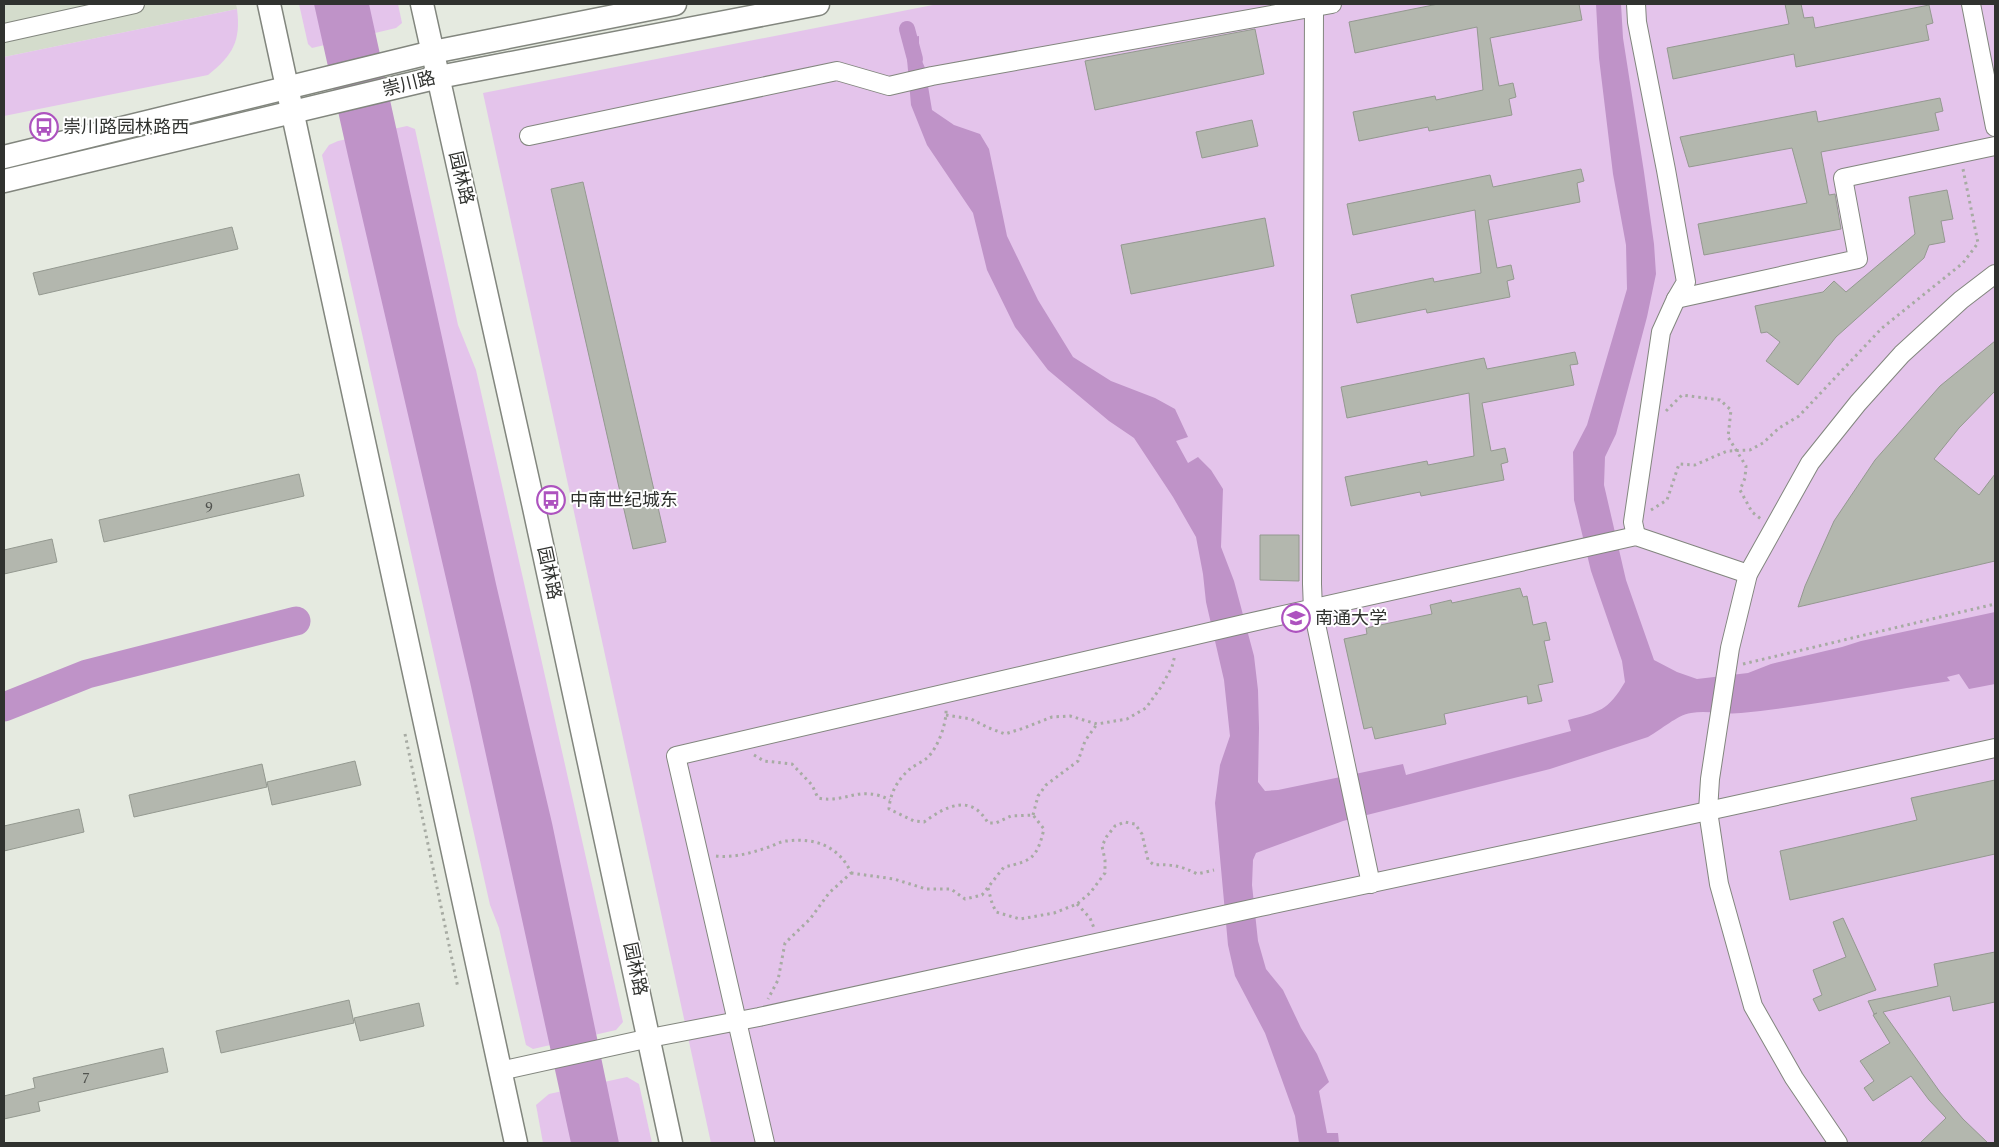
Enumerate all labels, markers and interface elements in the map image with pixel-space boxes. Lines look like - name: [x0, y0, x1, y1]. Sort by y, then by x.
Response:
- street label: 崇川路: [380, 64, 438, 104]
- bus stop icon: 崇川路园林路西: [29, 112, 59, 142]
- place label: 崇川路园林路西: [63, 114, 189, 141]
- street label: 园林路: [442, 149, 480, 207]
- bus stop icon: 中南世纪城东: [536, 485, 566, 515]
- place label: 中南世纪城东: [570, 487, 678, 514]
- house number: 9: [205, 496, 213, 519]
- street label: 园林路: [530, 544, 568, 602]
- school or university icon: 南通大学: [1281, 603, 1311, 633]
- place label: 南通大学: [1315, 605, 1387, 632]
- street label: 园林路: [616, 940, 654, 998]
- house number: 7: [82, 1067, 90, 1090]

